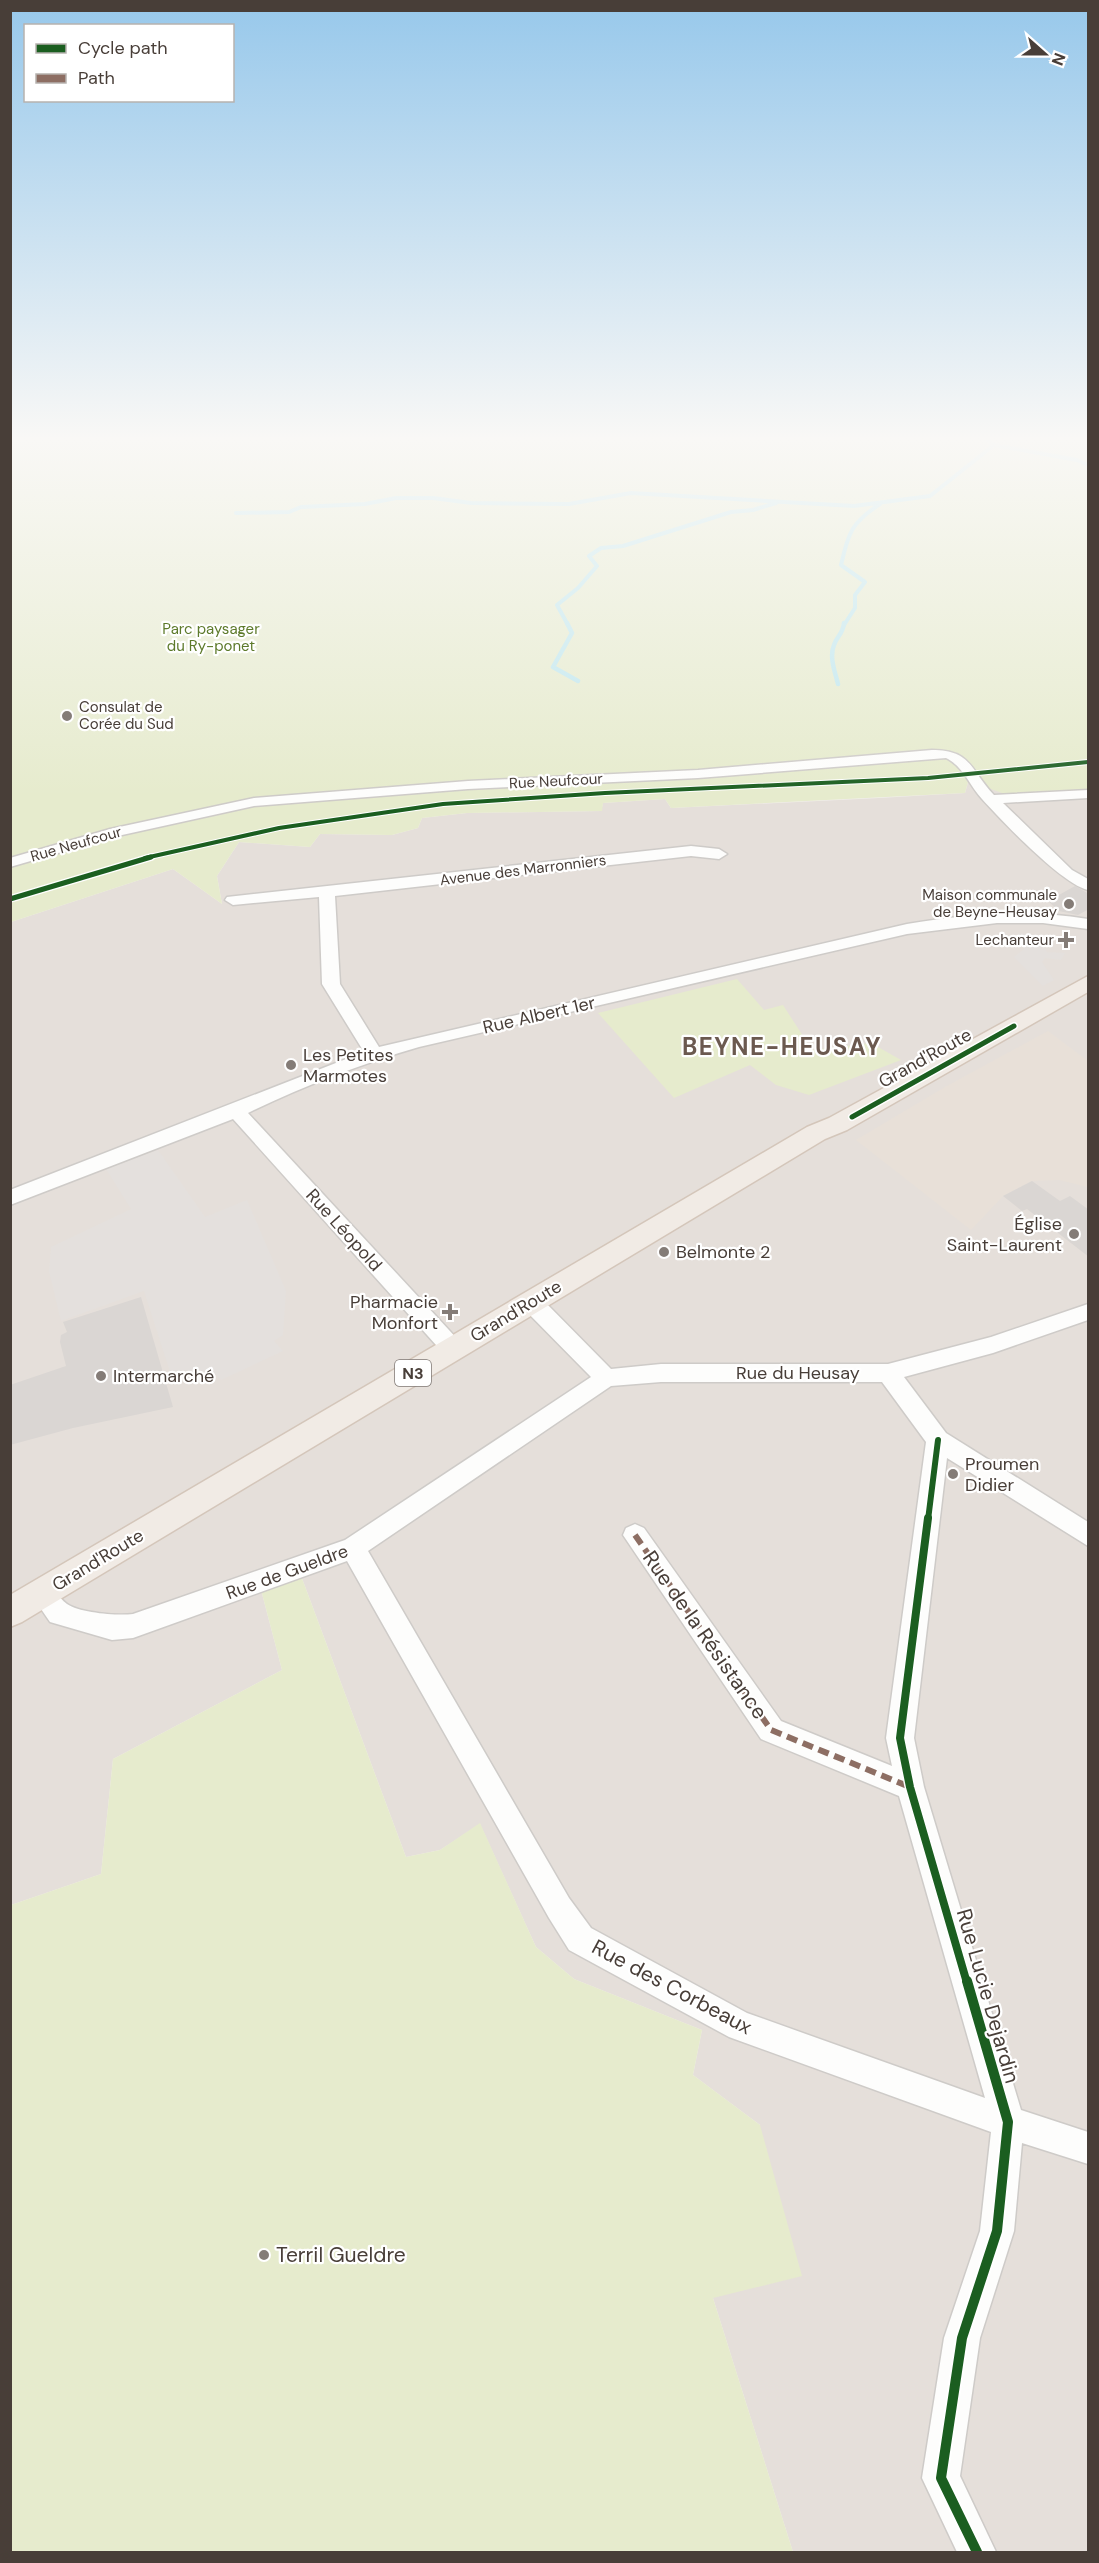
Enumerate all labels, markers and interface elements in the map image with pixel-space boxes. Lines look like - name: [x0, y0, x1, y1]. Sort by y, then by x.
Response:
- legend: [24, 24, 234, 102]
- north arrow: [1015, 24, 1075, 84]
- text: Cycle path: [78, 36, 168, 60]
- text: N: [1047, 50, 1070, 68]
- text: Path: [78, 66, 115, 90]
- park label: Parc paysager du Ry-ponet: [162, 619, 260, 656]
- place label: Consulat de Corée du Sud: [79, 697, 174, 734]
- marker: Consulat de Corée du Sud: [60, 709, 74, 723]
- street label: Rue Neufcour: [509, 769, 604, 793]
- street label: Rue Neufcour: [28, 821, 124, 867]
- street label: Avenue des Marronniers: [439, 850, 607, 890]
- place label: Maison communale de Beyne-Heusay: [922, 885, 1058, 922]
- marker: Maison communale de Beyne-Heusay: [1062, 897, 1076, 911]
- place label: Lechanteur: [976, 930, 1054, 950]
- marker: Lechanteur: [1059, 933, 1073, 947]
- street label: Rue Albert 1er: [481, 990, 598, 1040]
- street label: Grand'Route: [874, 1023, 976, 1093]
- district label: BEYNE-HEUSAY: [682, 1031, 882, 1062]
- place label: Les Petites Marmotes: [303, 1043, 393, 1088]
- marker: Les Petites Marmotes: [284, 1058, 298, 1072]
- street label: Rue Léopold: [301, 1184, 387, 1276]
- place label: Église Saint-Laurent: [947, 1212, 1062, 1257]
- marker: Église Saint-Laurent: [1067, 1227, 1081, 1241]
- place label: Belmonte 2: [676, 1240, 770, 1264]
- marker: Belmonte 2: [657, 1245, 671, 1259]
- street label: Grand'Route: [466, 1274, 566, 1348]
- place label: Pharmacie Monfort: [350, 1290, 438, 1335]
- marker: Pharmacie Monfort: [443, 1305, 457, 1319]
- road number: N3: [395, 1360, 431, 1386]
- street label: Rue du Heusay: [736, 1361, 860, 1385]
- place label: Intermarché: [113, 1364, 214, 1388]
- marker: Intermarché: [94, 1369, 108, 1383]
- place label: Proumen Didier: [965, 1452, 1039, 1497]
- marker: Proumen Didier: [946, 1467, 960, 1481]
- street label: Grand'Route: [48, 1523, 148, 1597]
- street label: Rue de Gueldre: [223, 1539, 351, 1605]
- street label: Rue de la Résistance: [636, 1545, 774, 1725]
- street label: Rue Lucie Dejardin: [950, 1906, 1026, 2086]
- street label: Rue des Corbeaux: [587, 1933, 757, 2041]
- place label: Terril Gueldre: [276, 2241, 406, 2269]
- marker: Terril Gueldre: [257, 2248, 271, 2262]

